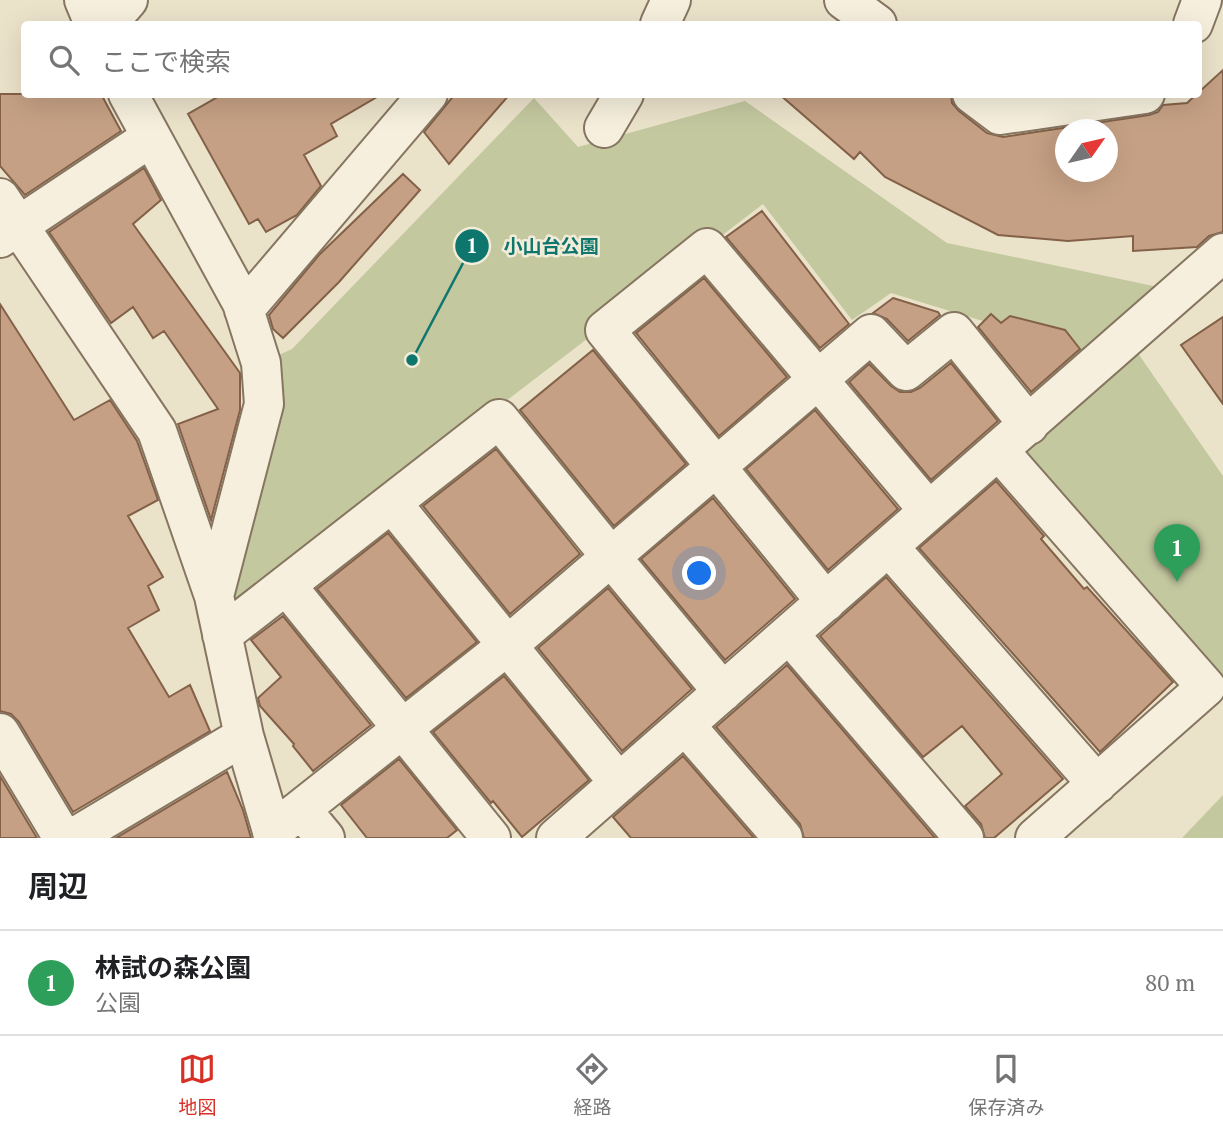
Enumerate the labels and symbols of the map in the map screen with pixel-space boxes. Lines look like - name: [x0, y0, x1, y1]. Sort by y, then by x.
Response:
- north arrow: [1055, 119, 1118, 182]
- callout: 小山台公園: [455, 226, 613, 266]
- text: 1: [466, 231, 478, 259]
- text: 小山台公園: [503, 233, 599, 258]
- pin: 1: [1154, 524, 1200, 582]
- your location: [682, 556, 716, 590]

